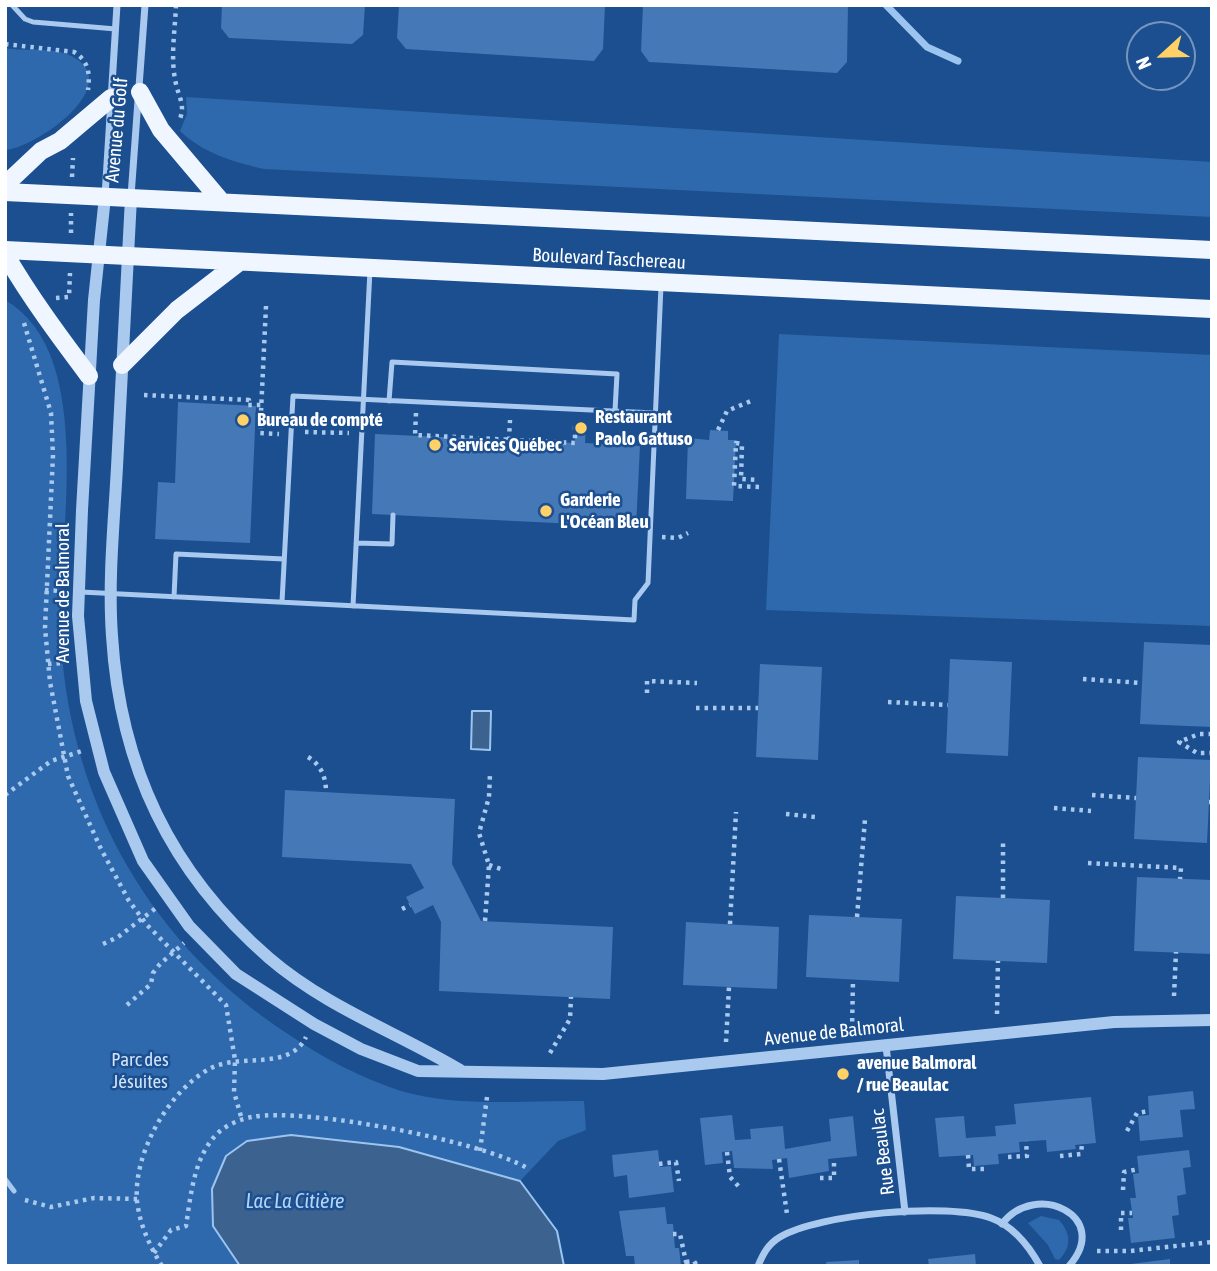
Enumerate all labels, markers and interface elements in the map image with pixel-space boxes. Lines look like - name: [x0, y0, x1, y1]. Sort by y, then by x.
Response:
- north arrow: [1126, 21, 1196, 91]
- text: N: [1131, 54, 1156, 72]
- street label: Avenue du Golf: [101, 77, 133, 183]
- street label: Boulevard Taschereau: [532, 244, 686, 274]
- place label: Restaurant Paolo Gattuso: [595, 406, 693, 450]
- place label: Bureau de compté: [257, 409, 383, 431]
- marker: Bureau de compté: [235, 412, 251, 428]
- marker: Restaurant Paolo Gattuso: [573, 420, 589, 436]
- place label: Services Québec: [449, 434, 562, 456]
- marker: Services Québec: [427, 437, 443, 453]
- place label: Garderie L'Océan Bleu: [560, 489, 649, 533]
- marker: Garderie L'Océan Bleu: [538, 503, 554, 519]
- street label: Avenue de Balmoral: [52, 523, 74, 663]
- street label: Avenue de Balmoral: [763, 1013, 905, 1051]
- park label: Parc des Jésuites: [111, 1049, 169, 1093]
- place label: avenue Balmoral / rue Beaulac: [857, 1052, 976, 1096]
- marker: avenue Balmoral / rue Beaulac: [835, 1066, 851, 1082]
- street label: Rue Beaulac: [866, 1108, 900, 1196]
- water label: Lac La Citière: [245, 1188, 345, 1214]

